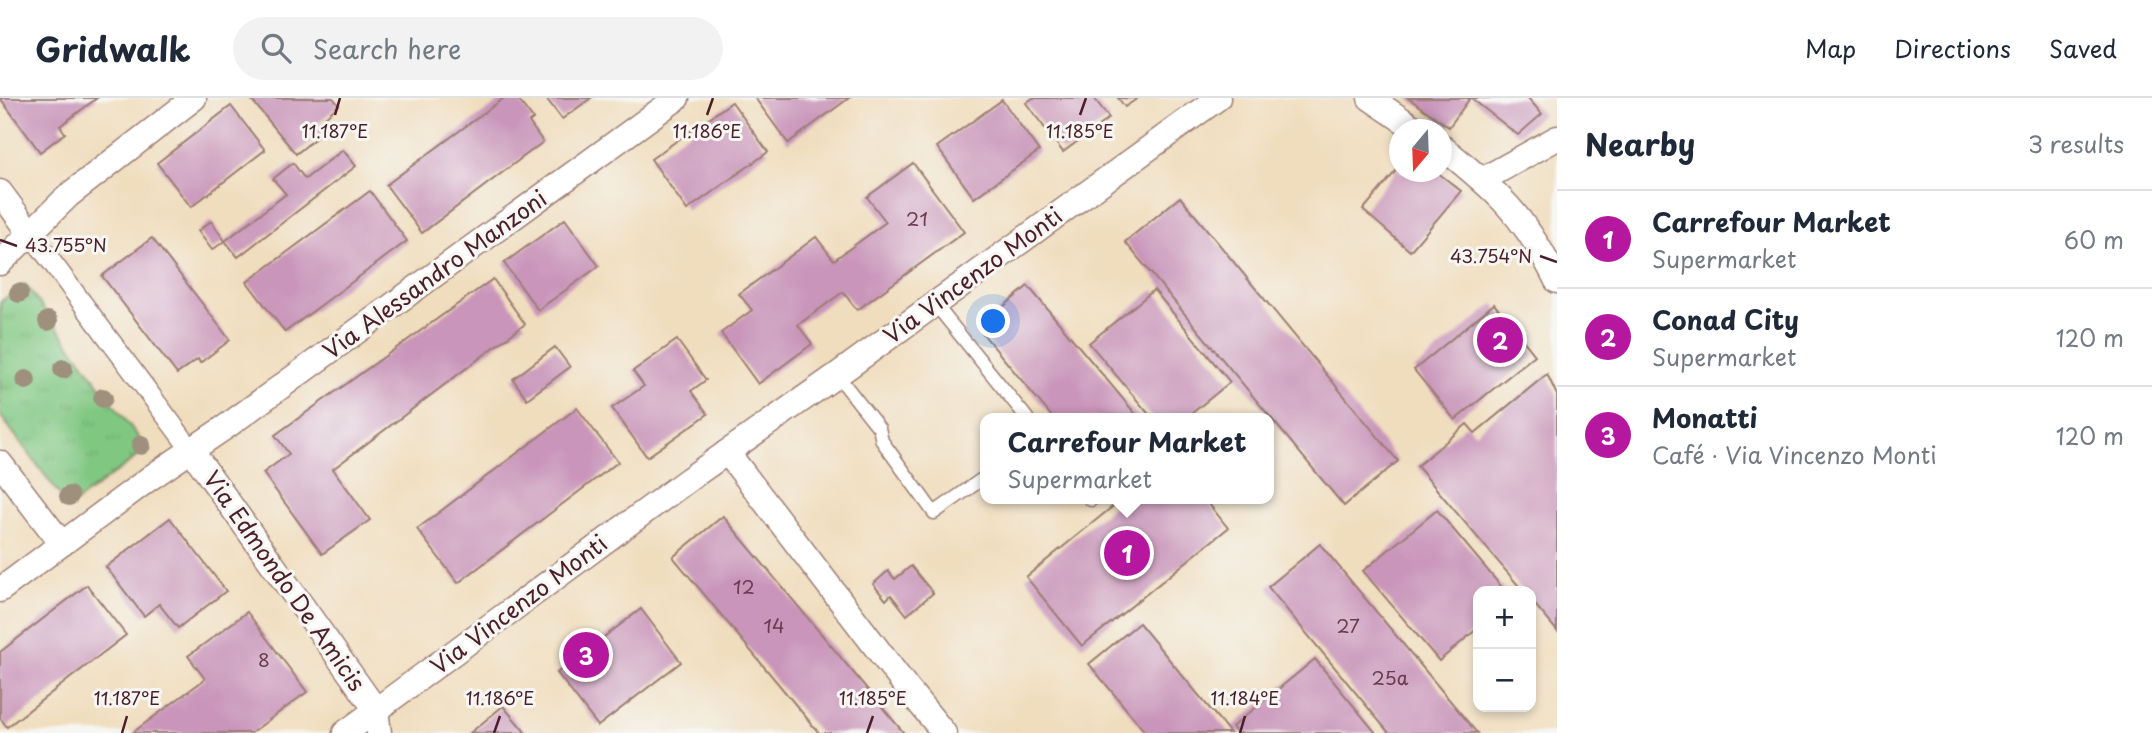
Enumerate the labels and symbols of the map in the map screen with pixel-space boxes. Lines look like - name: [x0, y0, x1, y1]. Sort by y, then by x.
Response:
- text: 11.187°E: [302, 117, 368, 144]
- text: 11.186°E: [673, 117, 741, 144]
- text: 11.185°E: [1046, 117, 1114, 144]
- north arrow: [1389, 119, 1452, 182]
- street label: Via Alessandro Manzoni: [315, 180, 553, 367]
- street label: Via Vincenzo Monti: [875, 198, 1069, 352]
- house number: 21: [906, 204, 928, 232]
- text: 43.755°N: [25, 231, 107, 258]
- text: 43.754°N: [1450, 242, 1532, 269]
- your location: [976, 304, 1010, 338]
- pin: 2: [1477, 314, 1523, 366]
- street label: Via Edmondo De Amicis: [196, 463, 375, 697]
- street label: Via Vincenzo Monti: [422, 526, 614, 682]
- pin: 1: [1104, 527, 1150, 579]
- house number: 12: [733, 572, 755, 600]
- house number: 14: [763, 611, 785, 639]
- house number: 27: [1336, 611, 1360, 639]
- pin: 3: [563, 629, 609, 681]
- house number: 8: [258, 645, 270, 673]
- house number: 25a: [1372, 663, 1409, 691]
- text: 11.187°E: [94, 684, 160, 711]
- text: 11.186°E: [466, 684, 534, 711]
- text: 11.185°E: [839, 684, 907, 711]
- text: 11.184°E: [1211, 684, 1279, 711]

